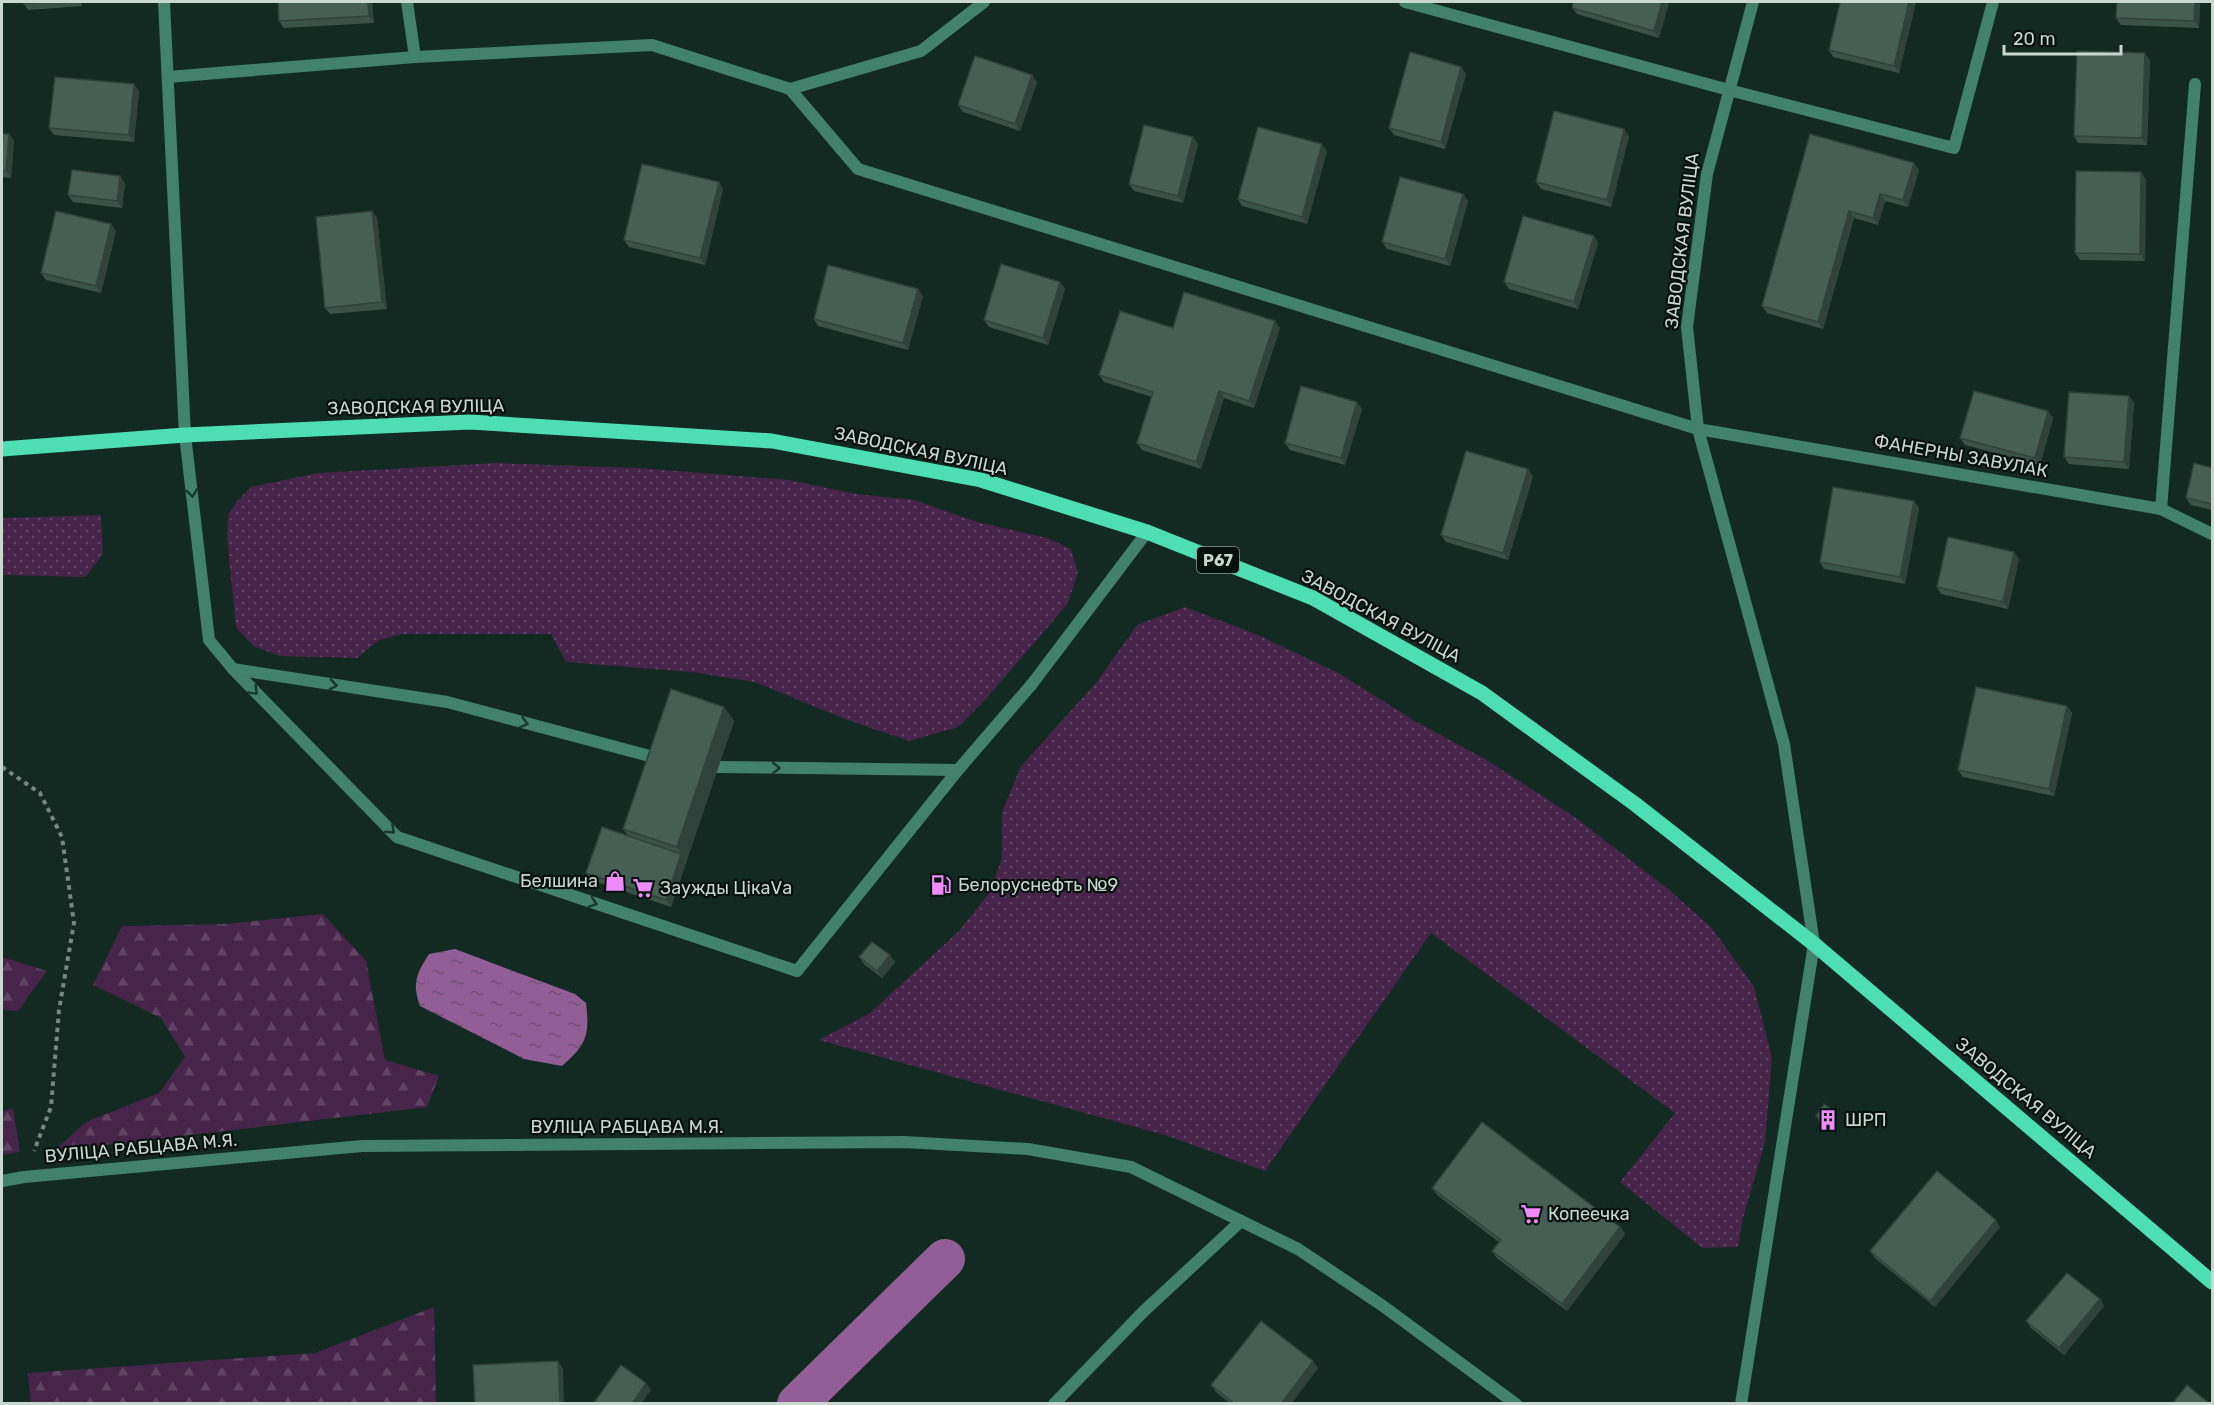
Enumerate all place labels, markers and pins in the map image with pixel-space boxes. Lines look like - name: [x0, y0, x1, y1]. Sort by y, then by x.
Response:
- shop icon: Белшина: [603, 869, 627, 893]
- place label: Белшина: [520, 870, 598, 892]
- fuel station icon: Белоруснефть №9: [929, 873, 953, 897]
- place label: Белоруснефть №9: [958, 874, 1118, 896]
- supermarket icon: Заужды ЦікаVа: [631, 876, 655, 900]
- place label: Заужды ЦікаVа: [660, 877, 792, 899]
- building icon: ШРП: [1816, 1108, 1840, 1132]
- place label: ШРП: [1845, 1109, 1887, 1131]
- supermarket icon: Копеечка: [1519, 1202, 1543, 1226]
- place label: Копеечка: [1548, 1203, 1630, 1225]

